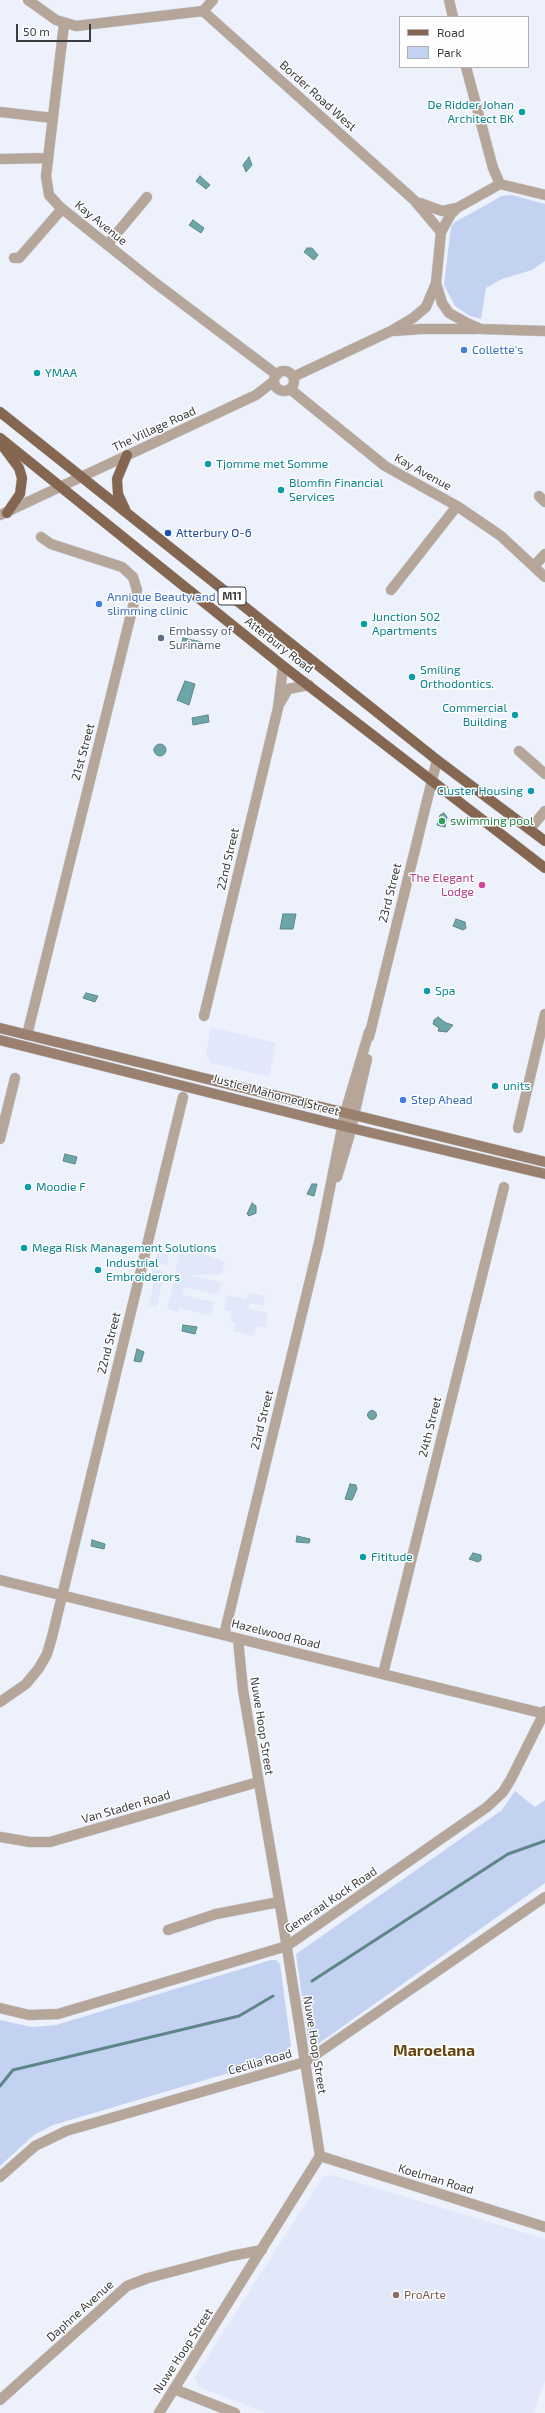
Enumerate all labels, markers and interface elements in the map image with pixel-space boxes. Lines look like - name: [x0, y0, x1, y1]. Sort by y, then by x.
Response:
- scale bar: [18, 16, 93, 42]
- legend: [399, 16, 529, 68]
- text: 50 m: [23, 24, 50, 38]
- text: Road: [437, 25, 465, 39]
- text: Park: [437, 45, 462, 59]
- street label: Border Road West: [277, 58, 359, 134]
- place label: De Ridder Johan Architect BK: [427, 98, 514, 126]
- marker: De Ridder Johan Architect BK: [517, 107, 527, 117]
- street label: Kay Avenue: [72, 198, 130, 248]
- place label: Collette's: [472, 343, 523, 357]
- marker: Collette's: [459, 345, 469, 355]
- place label: YMAA: [45, 366, 77, 380]
- marker: YMAA: [32, 368, 42, 378]
- street label: The Village Road: [110, 403, 198, 455]
- street label: Kay Avenue: [392, 450, 454, 494]
- place label: Tjomme met Somme: [216, 457, 328, 471]
- marker: Tjomme met Somme: [203, 459, 213, 469]
- place label: Blomfin Financial Services: [289, 476, 383, 504]
- marker: Blomfin Financial Services: [276, 485, 286, 495]
- place label: Atterbury O-6: [176, 526, 252, 540]
- marker: Atterbury O-6: [163, 528, 173, 538]
- road number: M11: [218, 587, 246, 605]
- place label: Annique Beauty and slimming clinic: [107, 590, 216, 618]
- marker: Annique Beauty and slimming clinic: [94, 599, 104, 609]
- place label: Junction 502 Apartments: [372, 610, 440, 638]
- street label: Atterbury Road: [242, 614, 316, 676]
- marker: Junction 502 Apartments: [359, 619, 369, 629]
- place label: Embassy of Suriname: [169, 624, 232, 652]
- marker: Embassy of Suriname: [156, 633, 166, 643]
- place label: Smiling Orthodontics.: [420, 663, 494, 691]
- marker: Smiling Orthodontics.: [407, 672, 417, 682]
- place label: Commercial Building: [442, 701, 507, 729]
- marker: Commercial Building: [510, 710, 520, 720]
- street label: 21st Street: [69, 722, 97, 782]
- place label: Cluster Housing: [437, 784, 523, 798]
- marker: Cluster Housing: [526, 786, 536, 796]
- place label: swimming pool: [450, 814, 533, 828]
- marker: swimming pool: [437, 816, 447, 826]
- street label: 22nd Street: [214, 827, 242, 891]
- street label: 23rd Street: [376, 862, 404, 924]
- place label: The Elegant Lodge: [409, 871, 474, 899]
- marker: The Elegant Lodge: [477, 880, 487, 890]
- place label: Spa: [435, 984, 455, 998]
- marker: Spa: [422, 986, 432, 996]
- street label: Justice Mahomed Street: [211, 1071, 341, 1119]
- place label: units: [503, 1079, 530, 1093]
- marker: units: [490, 1081, 500, 1091]
- place label: Step Ahead: [411, 1093, 473, 1107]
- marker: Step Ahead: [398, 1095, 408, 1105]
- place label: Moodie F: [36, 1180, 86, 1194]
- marker: Moodie F: [23, 1182, 33, 1192]
- place label: Mega Risk Management Solutions: [32, 1241, 216, 1255]
- marker: Mega Risk Management Solutions: [19, 1243, 29, 1253]
- place label: Industrial Embroiderors: [106, 1256, 180, 1284]
- marker: Industrial Embroiderors: [93, 1265, 103, 1275]
- street label: 22nd Street: [94, 1311, 124, 1375]
- street label: 23rd Street: [248, 1389, 276, 1451]
- street label: 24th Street: [416, 1395, 444, 1459]
- place label: Fititude: [371, 1550, 413, 1564]
- marker: Fititude: [358, 1552, 368, 1562]
- street label: Hazelwood Road: [230, 1616, 322, 1652]
- street label: Nuwe Hoop Street: [247, 1676, 277, 1776]
- street label: Van Staden Road: [80, 1787, 172, 1827]
- street label: Generaal Kock Road: [282, 1864, 380, 1936]
- street label: Nuwe Hoop Street: [300, 1995, 330, 2095]
- district label: Maroelana: [393, 2041, 475, 2061]
- street label: Cecilia Road: [227, 2046, 293, 2078]
- street label: Koelman Road: [397, 2161, 475, 2197]
- street label: Daphne Avenue: [44, 2277, 116, 2345]
- place label: ProArte: [404, 2288, 446, 2302]
- marker: ProArte: [391, 2290, 401, 2300]
- street label: Nuwe Hoop Street: [150, 2306, 216, 2396]

